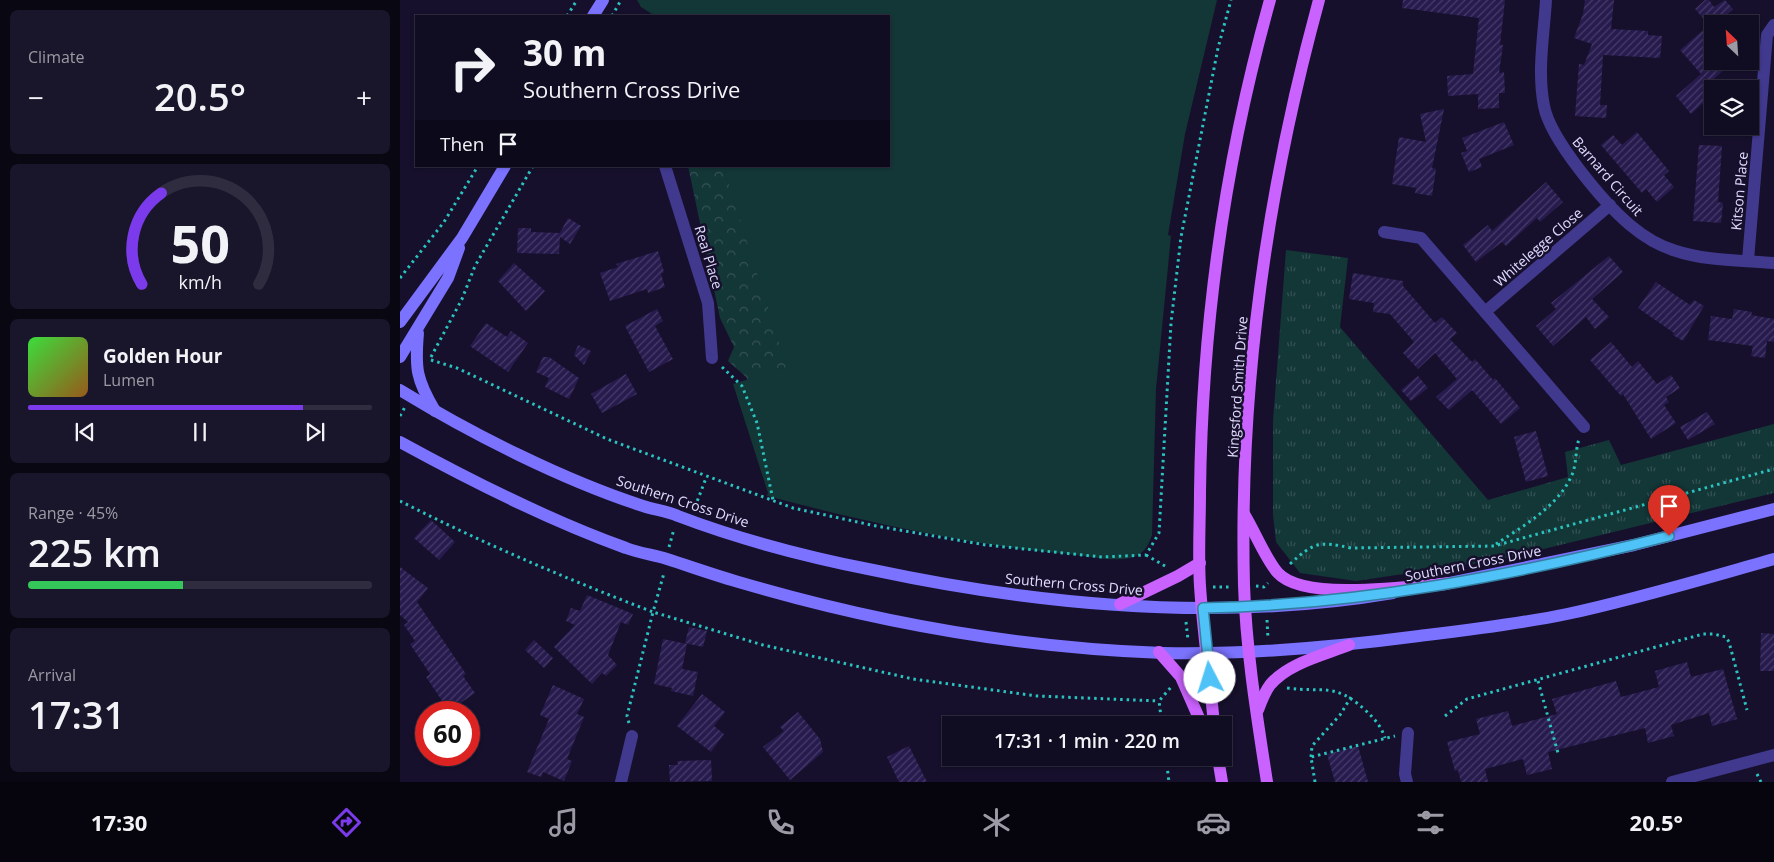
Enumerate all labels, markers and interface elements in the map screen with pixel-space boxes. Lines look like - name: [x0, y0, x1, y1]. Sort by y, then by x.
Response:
- north arrow: [1704, 15, 1759, 70]
- map controls: [1704, 15, 1759, 135]
- text: 30 m: [523, 29, 606, 76]
- icon: right: [440, 35, 505, 100]
- text: Climate: [28, 46, 85, 68]
- text: 20.5°: [154, 70, 246, 122]
- text: Southern Cross Drive: [523, 74, 740, 104]
- text: −: [28, 78, 44, 116]
- text: +: [356, 78, 372, 116]
- button: layers: [1704, 80, 1759, 135]
- icon: arrive: [494, 130, 522, 158]
- text: Then: [440, 131, 484, 157]
- street label: Barnard Circuit: [1568, 133, 1648, 219]
- street label: Kitson Place: [1726, 151, 1752, 231]
- street label: Whitelegge Close: [1490, 203, 1586, 291]
- text: 50: [170, 207, 230, 278]
- street label: Real Place: [690, 223, 728, 291]
- text: km/h: [178, 270, 222, 294]
- street label: Kingsford Smith Drive: [1223, 316, 1251, 458]
- text: Golden Hour: [103, 343, 222, 369]
- text: Lumen: [103, 369, 155, 391]
- icon: previous: [71, 418, 99, 446]
- icon: pause: [186, 418, 214, 446]
- icon: next: [301, 418, 329, 446]
- street label: Southern Cross Drive: [614, 471, 752, 531]
- pin: [1648, 485, 1690, 536]
- icon: arrive: [1655, 492, 1683, 520]
- text: Range · 45%: [28, 502, 118, 524]
- text: 225 km: [28, 526, 161, 578]
- street label: Southern Cross Drive: [1403, 540, 1543, 586]
- street label: Southern Cross Drive: [1004, 569, 1144, 600]
- position arrow: [1183, 651, 1235, 703]
- text: Arrival: [28, 664, 76, 686]
- text: 17:31: [28, 688, 125, 740]
- speed limit sign: 60: [415, 701, 480, 766]
- text: 17:31 · 1 min · 220 m: [994, 728, 1180, 754]
- icon: directions: [329, 805, 364, 840]
- icon: music: [546, 805, 581, 840]
- icon: phone: [763, 805, 798, 840]
- icon: climate: [979, 805, 1014, 840]
- icon: car: [1196, 805, 1231, 840]
- icon: filters: [1413, 805, 1448, 840]
- text: 17:30: [91, 807, 147, 837]
- text: 20.5°: [1630, 807, 1683, 837]

